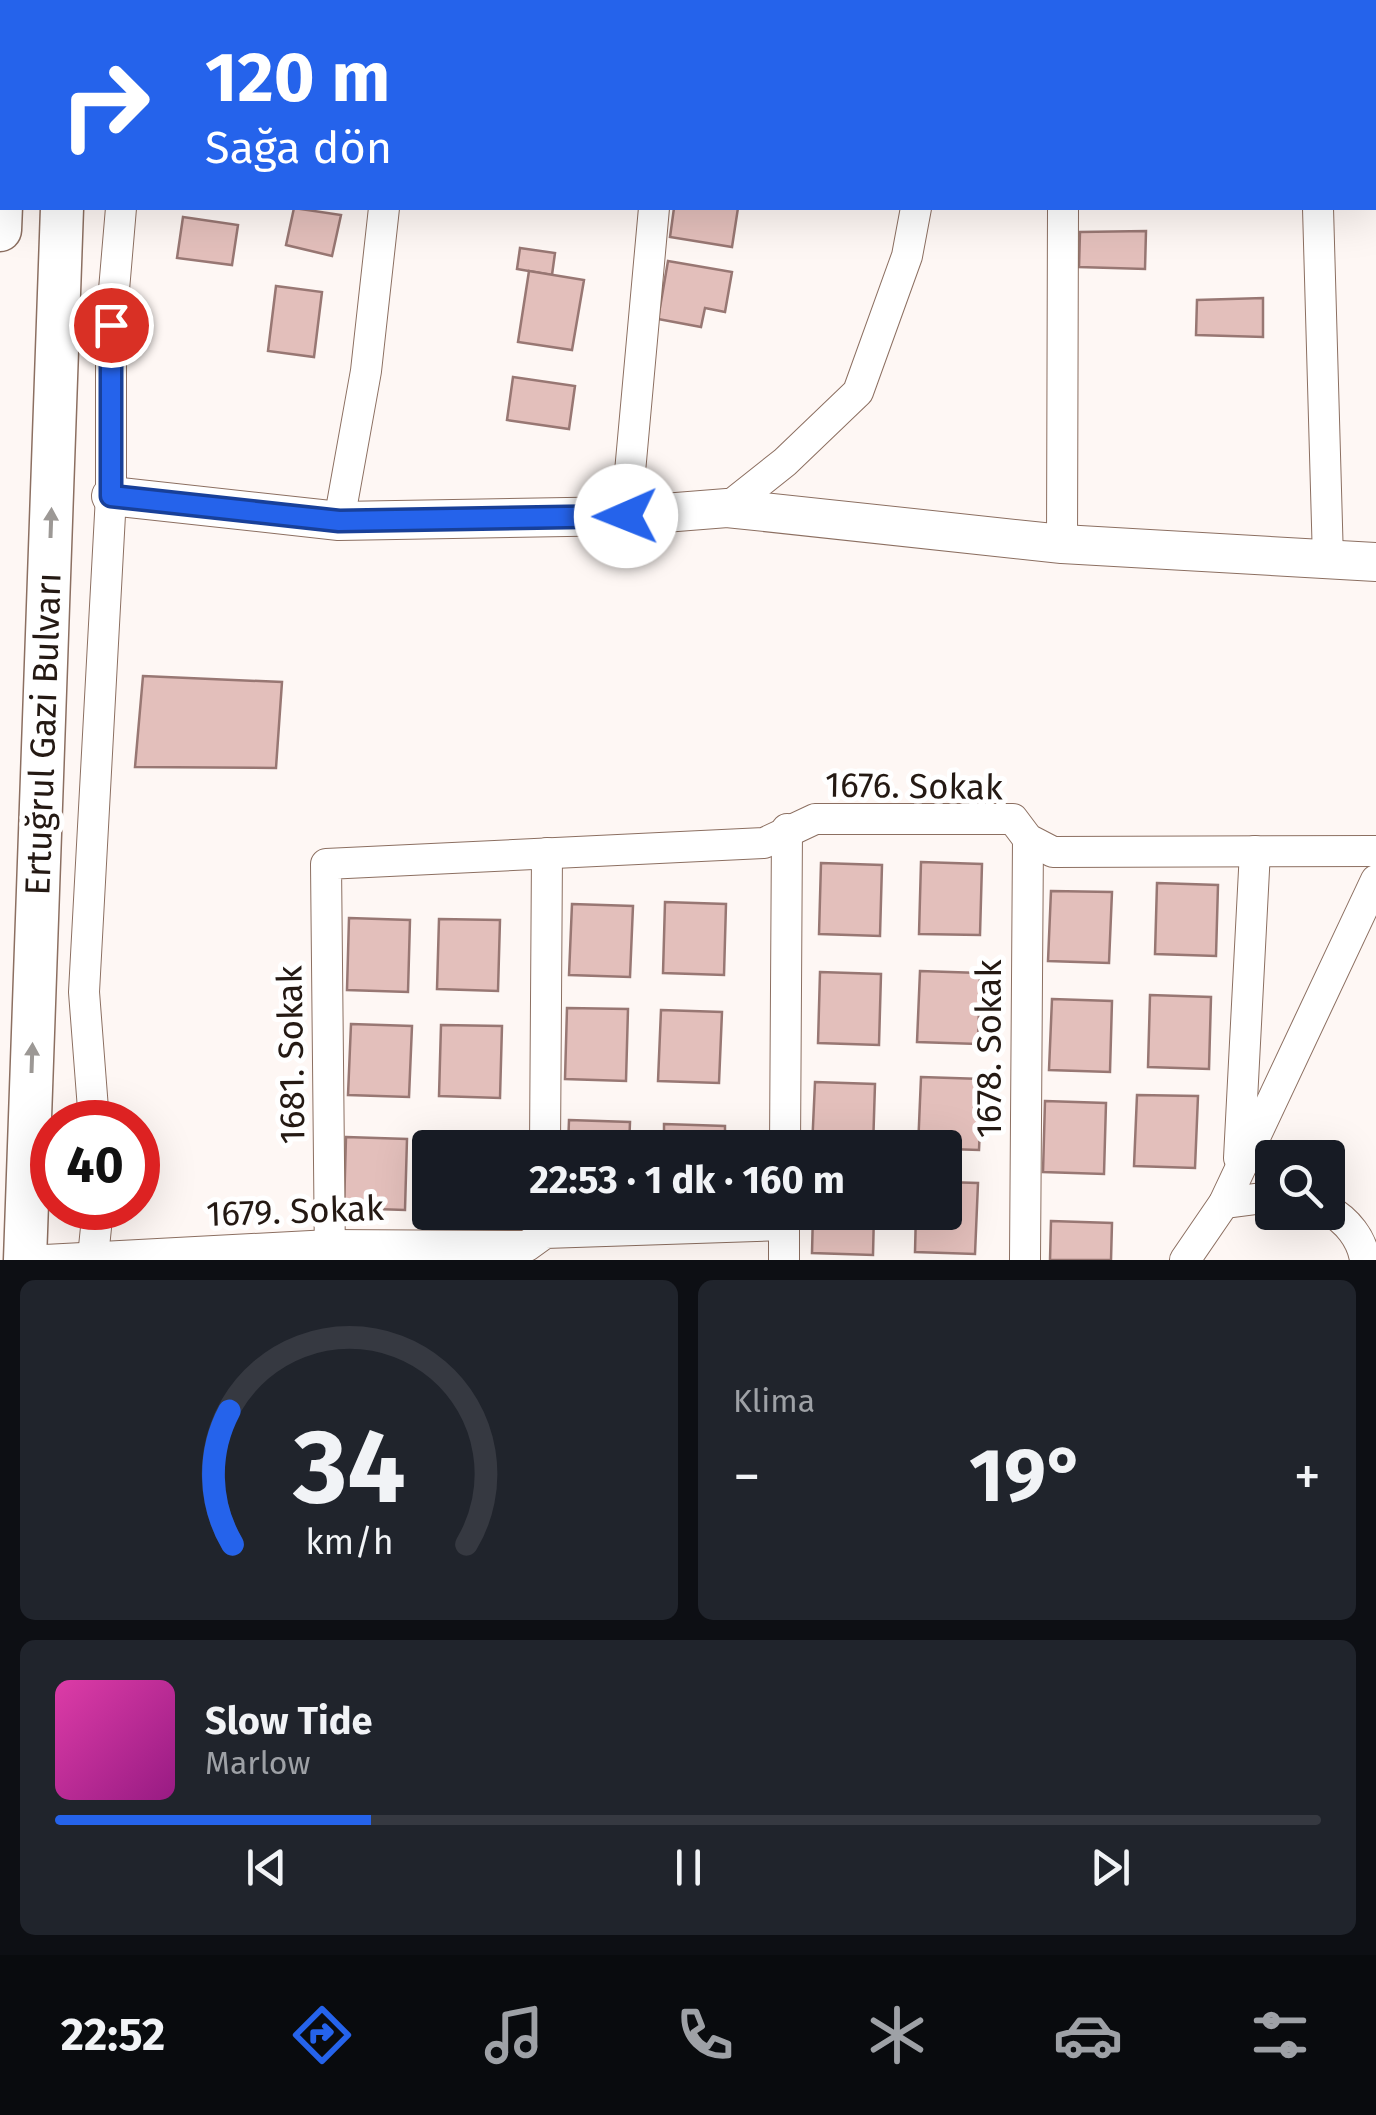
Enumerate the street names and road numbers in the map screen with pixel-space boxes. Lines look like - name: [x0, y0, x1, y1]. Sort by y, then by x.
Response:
- street label: Ertuğrul Gazi Bulvarı: [16, 572, 70, 896]
- street label: 1676. Sokak: [825, 763, 1003, 809]
- street label: 1678. Sokak: [968, 960, 1010, 1138]
- street label: 1681. Sokak: [268, 965, 314, 1145]
- street label: 1679. Sokak: [205, 1187, 385, 1235]

